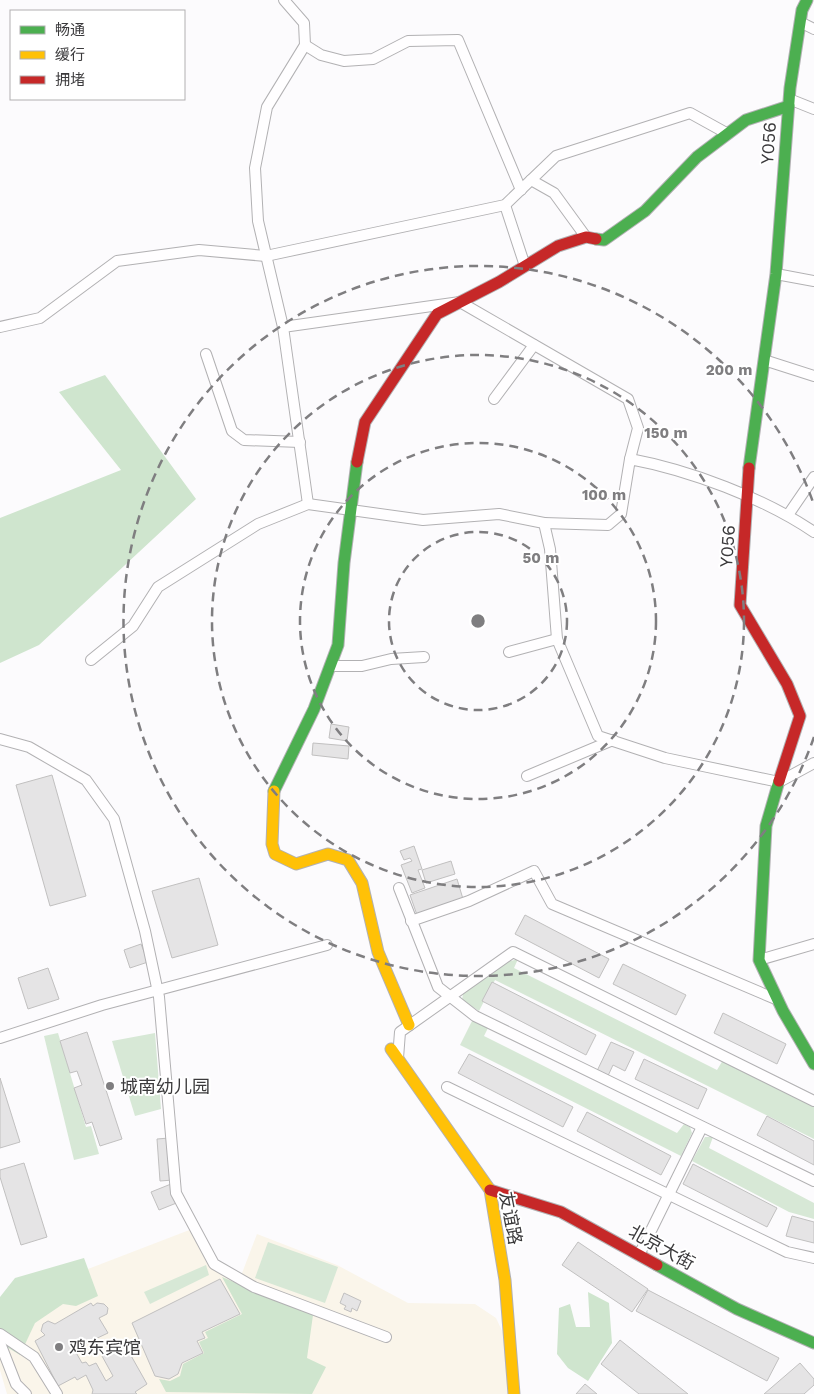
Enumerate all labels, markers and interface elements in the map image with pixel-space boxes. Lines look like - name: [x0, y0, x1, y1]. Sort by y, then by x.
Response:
- legend: [10, 10, 185, 100]
- text: 畅通: [55, 21, 85, 39]
- text: 缓行: [55, 46, 85, 64]
- text: 拥堵: [55, 71, 85, 89]
- street label: Y056: [756, 121, 780, 165]
- text: 200 m: [706, 361, 752, 379]
- text: 150 m: [644, 424, 688, 442]
- text: 100 m: [582, 486, 626, 504]
- street label: Y056: [715, 524, 739, 568]
- text: 50 m: [523, 549, 559, 567]
- centre of rings: [469, 612, 487, 630]
- place label: 城南幼儿园: [120, 1076, 210, 1097]
- marker: 城南幼儿园: [104, 1080, 116, 1092]
- street label: 友谊路: [496, 1189, 526, 1247]
- street label: 北京大街: [625, 1220, 699, 1274]
- place label: 鸡东宾馆: [69, 1337, 141, 1358]
- marker: 鸡东宾馆: [53, 1341, 65, 1353]

